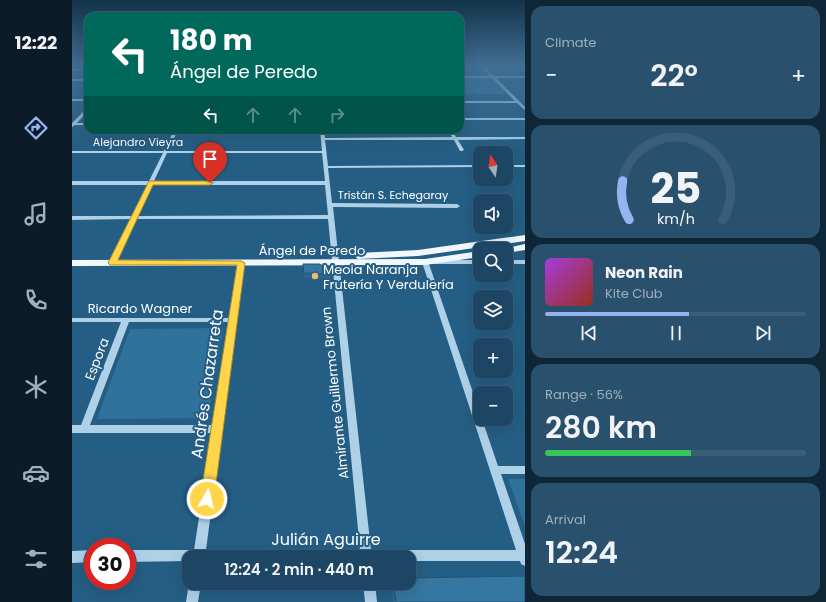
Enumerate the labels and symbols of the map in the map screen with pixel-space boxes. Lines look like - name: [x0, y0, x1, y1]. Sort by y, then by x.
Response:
- street label: Alejandro Vieyra: [93, 134, 183, 150]
- pin: [193, 142, 227, 183]
- north arrow: [473, 146, 513, 186]
- street label: Tristán S. Echegaray: [338, 187, 449, 203]
- street label: Ángel de Peredo: [259, 241, 365, 260]
- place label: Meoia Naranja Frutería Y Verdulería: [323, 260, 454, 294]
- marker: Meoia Naranja Frutería Y Verdulería: [310, 271, 320, 281]
- street label: Ricardo Wagner: [88, 299, 193, 318]
- street label: Almirante Guillermo Brown: [317, 306, 353, 480]
- street label: Andrés Chazarreta: [185, 308, 229, 460]
- street label: Espora: [80, 335, 114, 383]
- position arrow: [186, 478, 228, 520]
- street label: Julián Aguirre: [271, 528, 381, 551]
- speed limit sign: 30: [84, 538, 136, 590]

